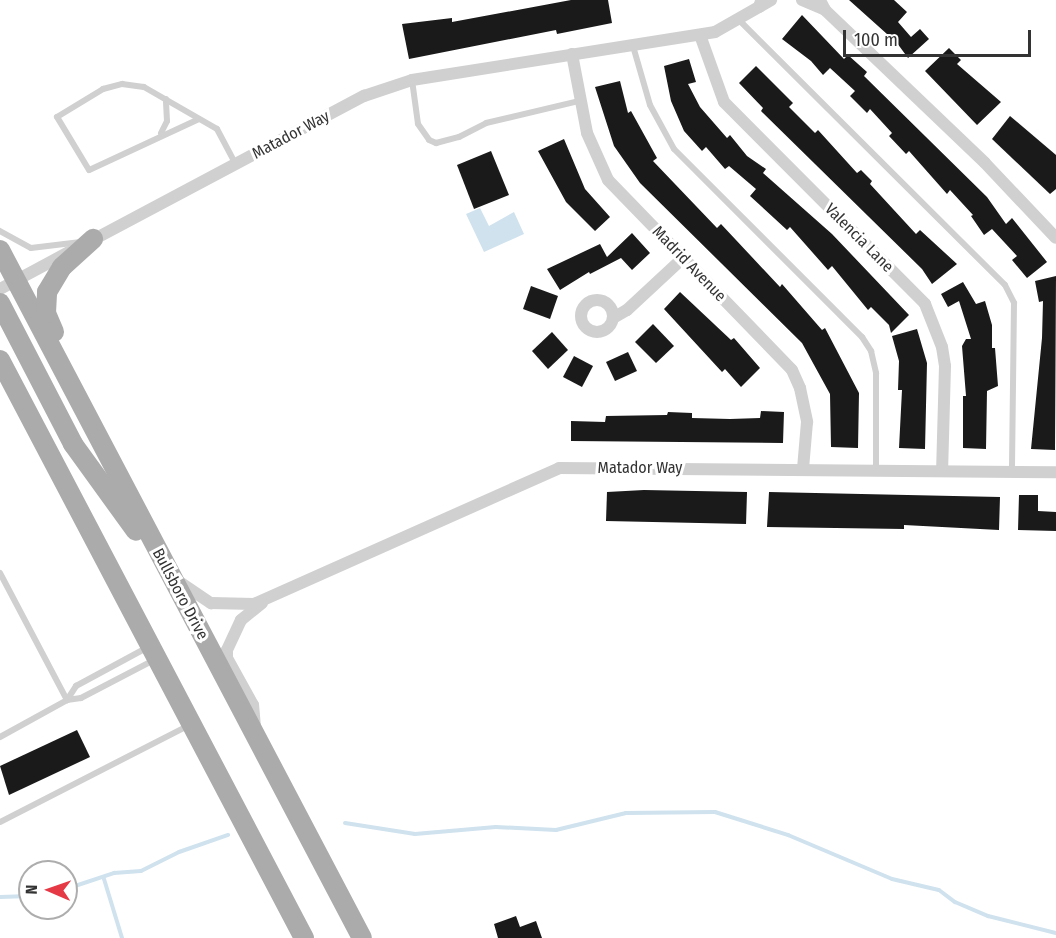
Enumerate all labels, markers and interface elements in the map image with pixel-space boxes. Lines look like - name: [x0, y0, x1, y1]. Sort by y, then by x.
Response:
- scale bar: [846, 18, 1034, 56]
- text: 100 m: [854, 29, 898, 51]
- street label: Matador Way: [249, 107, 333, 163]
- street label: Valencia Lane: [821, 200, 897, 276]
- street label: Madrid Avenue: [648, 222, 730, 306]
- street label: Matador Way: [598, 458, 682, 478]
- street label: Bullsboro Drive: [148, 545, 212, 643]
- north arrow: [18, 860, 78, 920]
- text: N: [22, 884, 41, 895]

